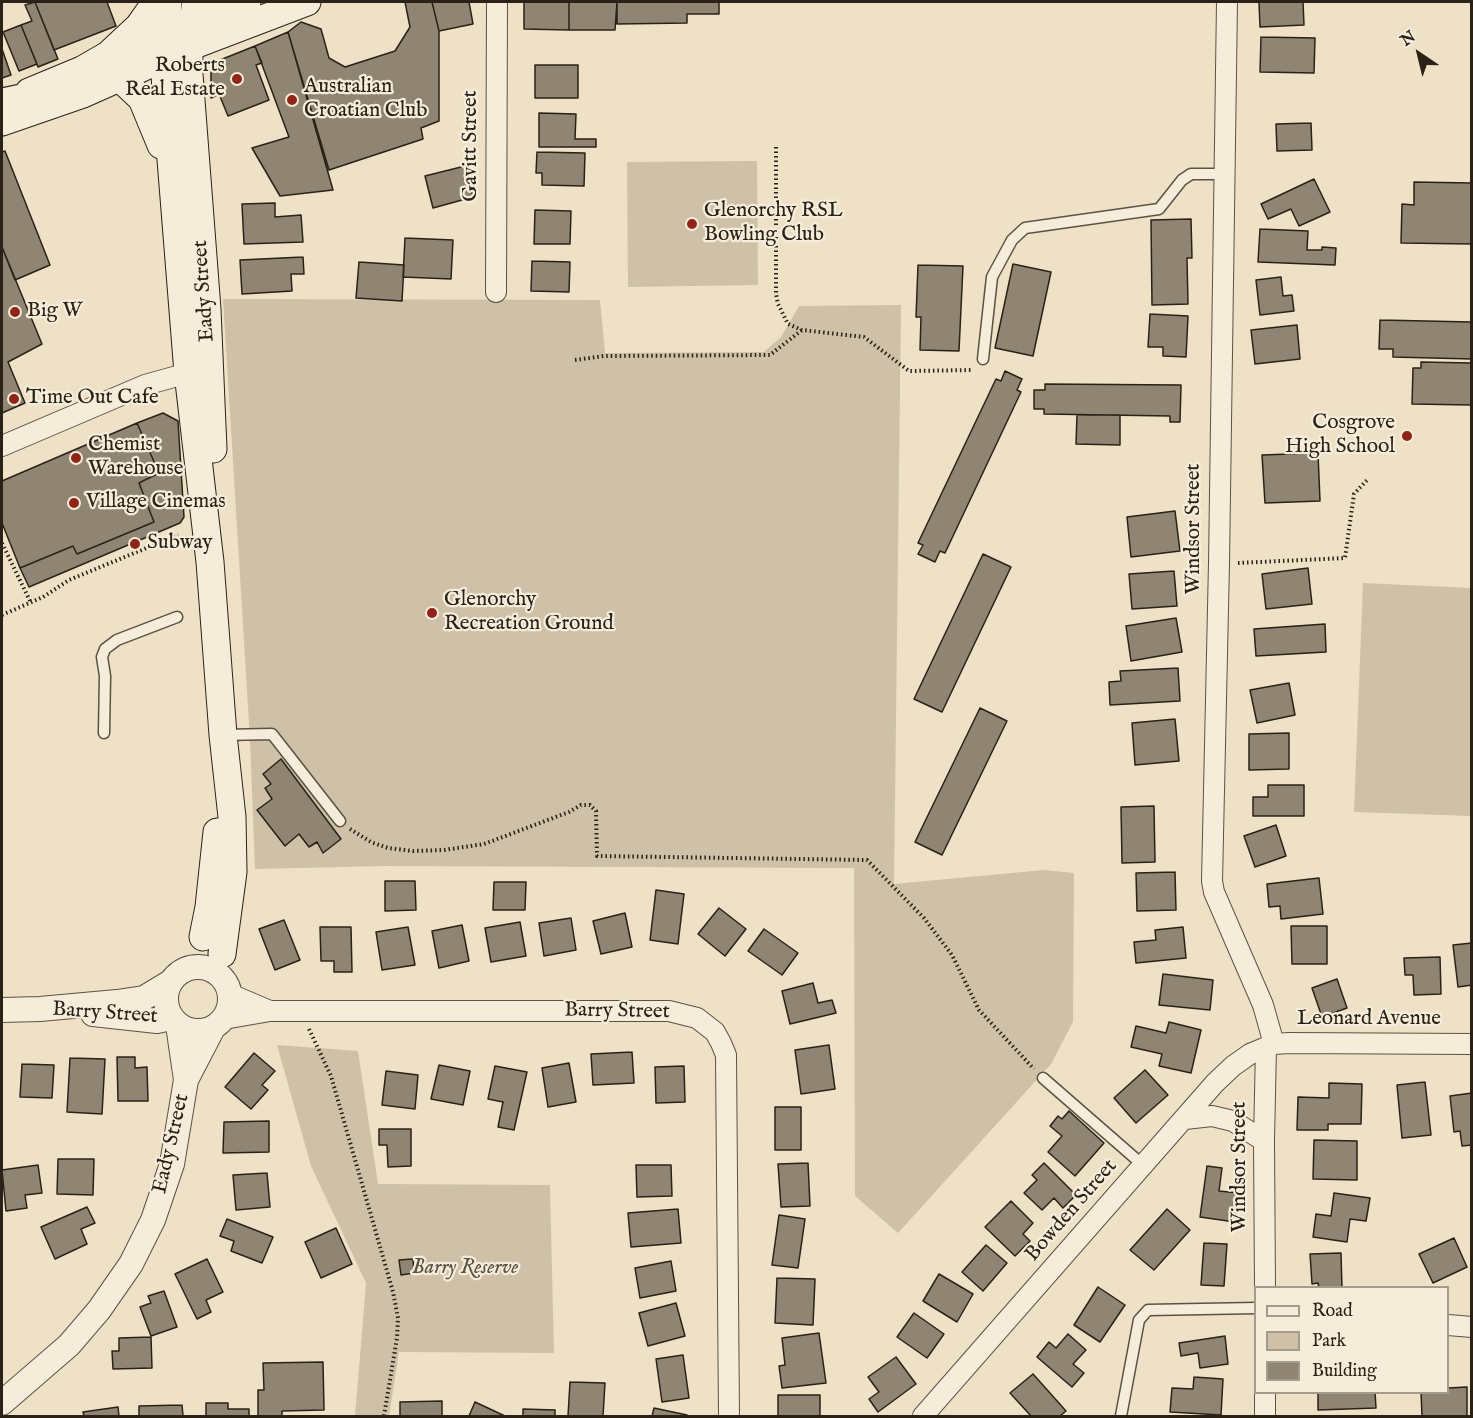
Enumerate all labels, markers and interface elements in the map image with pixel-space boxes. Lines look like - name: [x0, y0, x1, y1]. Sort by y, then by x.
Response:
- north arrow: [1389, 24, 1449, 84]
- text: N: [1397, 27, 1420, 51]
- place label: Roberts Real Estate: [125, 54, 225, 104]
- marker: Roberts Real Estate: [230, 72, 244, 86]
- place label: Australian Croatian Club: [304, 75, 427, 125]
- street label: Gavitt Street: [459, 90, 485, 202]
- marker: Australian Croatian Club: [285, 93, 299, 107]
- place label: Glenorchy RSL Bowling Club: [704, 199, 843, 249]
- marker: Glenorchy RSL Bowling Club: [685, 217, 699, 231]
- street label: Eady Street: [189, 239, 221, 343]
- place label: Big W: [27, 299, 83, 325]
- marker: Big W: [8, 305, 22, 319]
- place label: Time Out Cafe: [26, 386, 159, 412]
- marker: Time Out Cafe: [7, 392, 21, 406]
- place label: Cosgrove High School: [1285, 411, 1395, 461]
- marker: Cosgrove High School: [1400, 429, 1414, 443]
- place label: Chemist Warehouse: [88, 433, 183, 483]
- marker: Chemist Warehouse: [69, 451, 83, 465]
- street label: Windsor Street: [1182, 463, 1208, 595]
- place label: Village Cinemas: [86, 490, 226, 516]
- marker: Village Cinemas: [67, 496, 81, 510]
- place label: Subway: [147, 531, 213, 557]
- marker: Subway: [128, 537, 142, 551]
- place label: Glenorchy Recreation Ground: [444, 588, 614, 638]
- marker: Glenorchy Recreation Ground: [425, 606, 439, 620]
- street label: Barry Street: [52, 998, 158, 1030]
- street label: Barry Street: [564, 998, 670, 1026]
- street label: Leonard Avenue: [1297, 1007, 1441, 1033]
- street label: Eady Street: [148, 1092, 196, 1196]
- street label: Windsor Street: [1228, 1101, 1254, 1233]
- street label: Bowden Street: [1021, 1155, 1123, 1267]
- park label: Barry Reserve: [412, 1256, 518, 1282]
- legend: [1254, 1286, 1449, 1394]
- text: Road: [1312, 1300, 1353, 1323]
- text: Park: [1312, 1330, 1346, 1353]
- text: Building: [1312, 1360, 1377, 1383]

